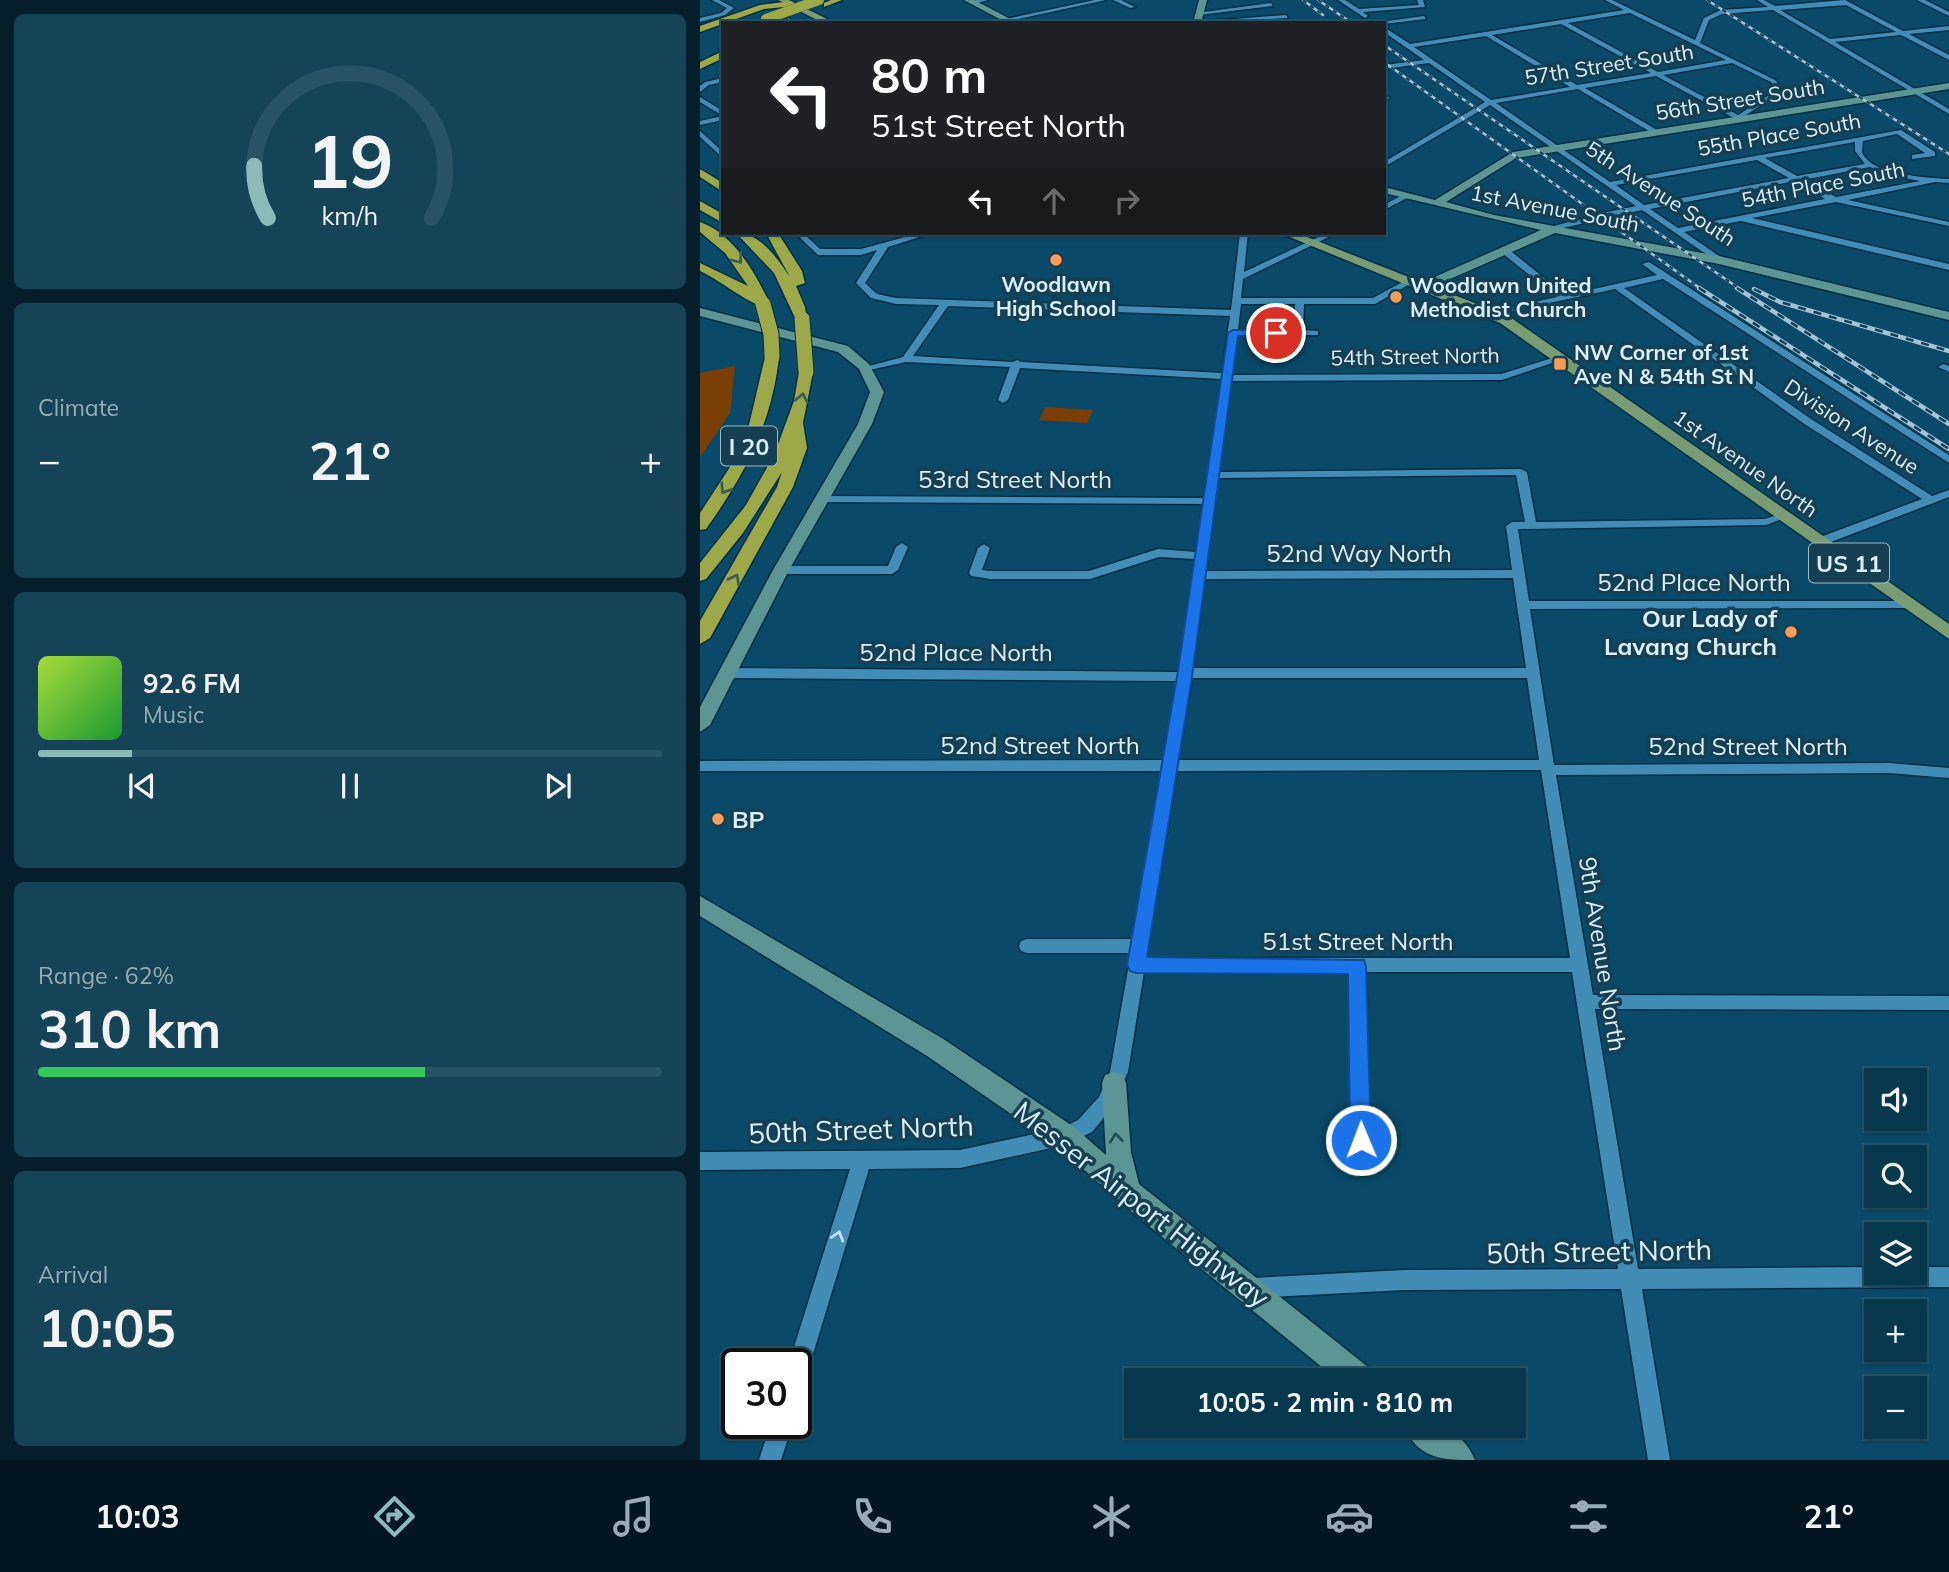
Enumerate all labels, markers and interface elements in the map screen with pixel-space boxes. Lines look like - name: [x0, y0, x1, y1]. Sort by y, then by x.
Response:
- street label: 57th Street South: [1523, 38, 1695, 90]
- text: 80 m: [871, 44, 987, 105]
- icon: left: [756, 49, 847, 140]
- street label: 56th Street South: [1654, 73, 1826, 125]
- text: 51st Street North: [871, 105, 1126, 145]
- street label: 55th Place South: [1695, 107, 1863, 161]
- text: 19: [306, 115, 394, 206]
- street label: 5th Avenue South: [1581, 135, 1741, 251]
- street label: 54th Place South: [1739, 155, 1907, 213]
- street label: 1st Avenue South: [1468, 179, 1642, 237]
- icon: left: [962, 182, 1000, 220]
- icon: ahead: [1035, 182, 1073, 220]
- icon: right: [1108, 182, 1146, 220]
- text: km/h: [322, 199, 378, 230]
- one-way arrow: [730, 252, 742, 264]
- marker: Woodlawn High School: [1048, 252, 1064, 268]
- place label: Woodlawn High School: [996, 271, 1116, 321]
- place label: Woodlawn United Methodist Church: [1410, 272, 1592, 322]
- marker: Woodlawn United Methodist Church: [1388, 289, 1404, 305]
- pin: [1246, 303, 1306, 363]
- icon: arrive: [1257, 314, 1295, 352]
- place label: NW Corner of 1st Ave N & 54th St N: [1574, 339, 1754, 389]
- street label: 54th Street North: [1330, 342, 1500, 370]
- marker: NW Corner of 1st Ave N & 54th St N: [1552, 356, 1568, 372]
- street label: Division Avenue: [1780, 373, 1924, 479]
- one-way arrow: [794, 392, 809, 404]
- text: Climate: [38, 393, 119, 422]
- street label: 1st Avenue North: [1669, 404, 1823, 522]
- road number: I 20: [721, 426, 777, 466]
- text: 21°: [309, 428, 391, 493]
- text: −: [38, 436, 61, 484]
- text: +: [639, 436, 662, 484]
- street label: 53rd Street North: [918, 464, 1112, 494]
- one-way arrow: [721, 481, 734, 494]
- street label: 52nd Way North: [1266, 538, 1452, 568]
- road number: US 11: [1809, 544, 1889, 582]
- street label: 52nd Place North: [1597, 567, 1791, 597]
- one-way arrow: [727, 574, 740, 587]
- place label: Our Lady of Lavang Church: [1604, 603, 1778, 661]
- marker: Our Lady of Lavang Church: [1783, 624, 1799, 640]
- street label: 52nd Place North: [859, 637, 1053, 667]
- text: 92.6 FM: [143, 667, 241, 700]
- text: Music: [143, 700, 204, 729]
- street label: 52nd Street North: [940, 730, 1140, 760]
- street label: 52nd Street North: [1648, 731, 1848, 761]
- icon: previous: [123, 767, 161, 805]
- icon: pause: [331, 767, 369, 805]
- icon: next: [539, 767, 577, 805]
- place label: BP: [732, 804, 765, 834]
- marker: BP: [710, 811, 726, 827]
- street label: 9th Avenue North: [1573, 855, 1633, 1053]
- street label: 51st Street North: [1262, 926, 1454, 956]
- text: Range · 62%: [38, 961, 174, 990]
- text: 310 km: [38, 996, 221, 1061]
- map controls: [1864, 1068, 1927, 1439]
- button: sound: [1864, 1068, 1927, 1131]
- street label: Messer Airport Highway: [1007, 1093, 1277, 1315]
- position arrow: [1324, 1103, 1398, 1177]
- street label: 50th Street North: [748, 1108, 974, 1150]
- one-way arrow: [1109, 1133, 1124, 1144]
- button: search: [1864, 1145, 1927, 1208]
- button: layers: [1864, 1222, 1927, 1285]
- one-way arrow: [830, 1231, 845, 1243]
- street label: 50th Street North: [1486, 1232, 1712, 1270]
- text: Arrival: [38, 1260, 108, 1289]
- text: 10:05: [38, 1295, 176, 1360]
- button: +: [1864, 1299, 1927, 1362]
- speed limit sign: 30: [721, 1348, 812, 1439]
- button: −: [1864, 1376, 1927, 1439]
- text: 10:05 · 2 min · 810 m: [1197, 1386, 1453, 1419]
- icon: directions: [370, 1492, 419, 1541]
- icon: music: [609, 1492, 658, 1541]
- icon: phone: [848, 1492, 897, 1541]
- icon: climate: [1087, 1492, 1136, 1541]
- icon: car: [1325, 1492, 1374, 1541]
- icon: filters: [1564, 1492, 1613, 1541]
- text: 10:03: [95, 1496, 180, 1536]
- text: 21°: [1803, 1496, 1854, 1536]

